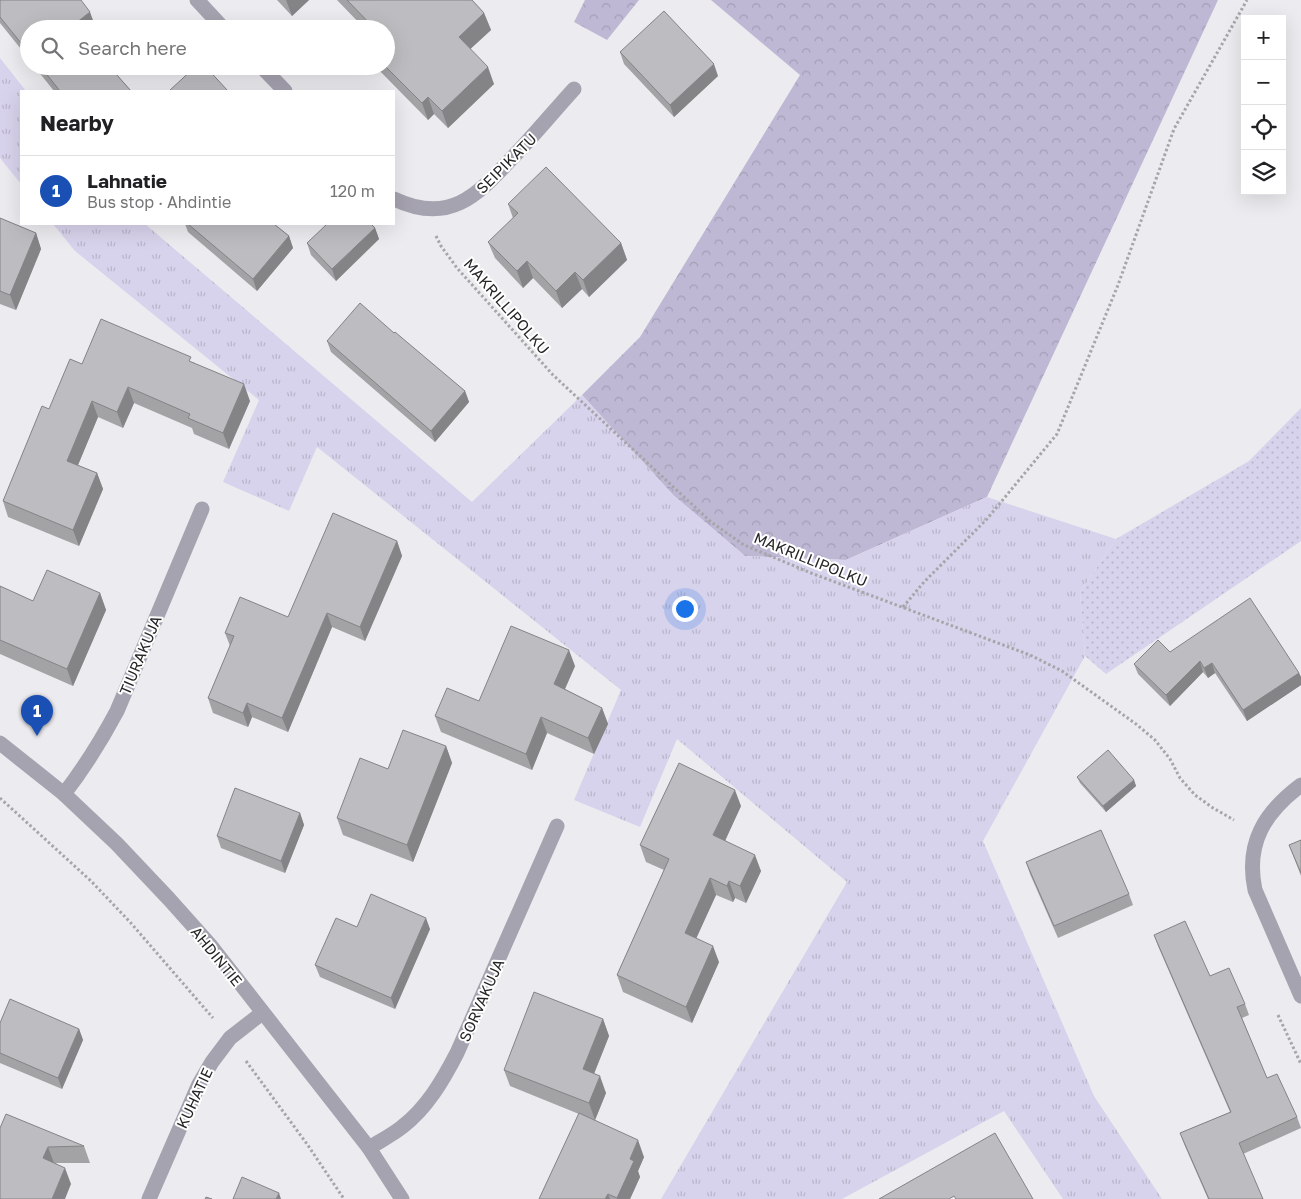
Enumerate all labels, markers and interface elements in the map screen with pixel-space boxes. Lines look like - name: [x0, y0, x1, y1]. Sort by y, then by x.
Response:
- map controls: [1241, 15, 1286, 195]
- button: +: [1241, 15, 1286, 60]
- search box: [20, 20, 395, 75]
- icon: search: [38, 34, 66, 62]
- text: Search here: [78, 36, 187, 59]
- button: −: [1241, 60, 1286, 105]
- button: locate: [1241, 105, 1286, 150]
- text: Nearby: [40, 110, 114, 136]
- street label: SEIPIKATU: [472, 129, 540, 197]
- button: layers: [1241, 150, 1286, 195]
- text: Lahnatie: [87, 169, 167, 192]
- text: 1: [52, 181, 60, 201]
- text: 120 m: [330, 181, 375, 201]
- text: Bus stop · Ahdintie: [87, 192, 231, 212]
- street label: MAKRILLIPOLKU: [461, 255, 553, 357]
- street label: MAKRILLIPOLKU: [752, 528, 870, 590]
- your location: [672, 596, 698, 622]
- street label: TIURAKUJA: [115, 613, 165, 697]
- pin: 1: [21, 695, 53, 736]
- street label: AHDINTIE: [188, 923, 246, 989]
- street label: SORVAKUJA: [455, 956, 507, 1044]
- street label: KUHATIE: [172, 1065, 216, 1131]

